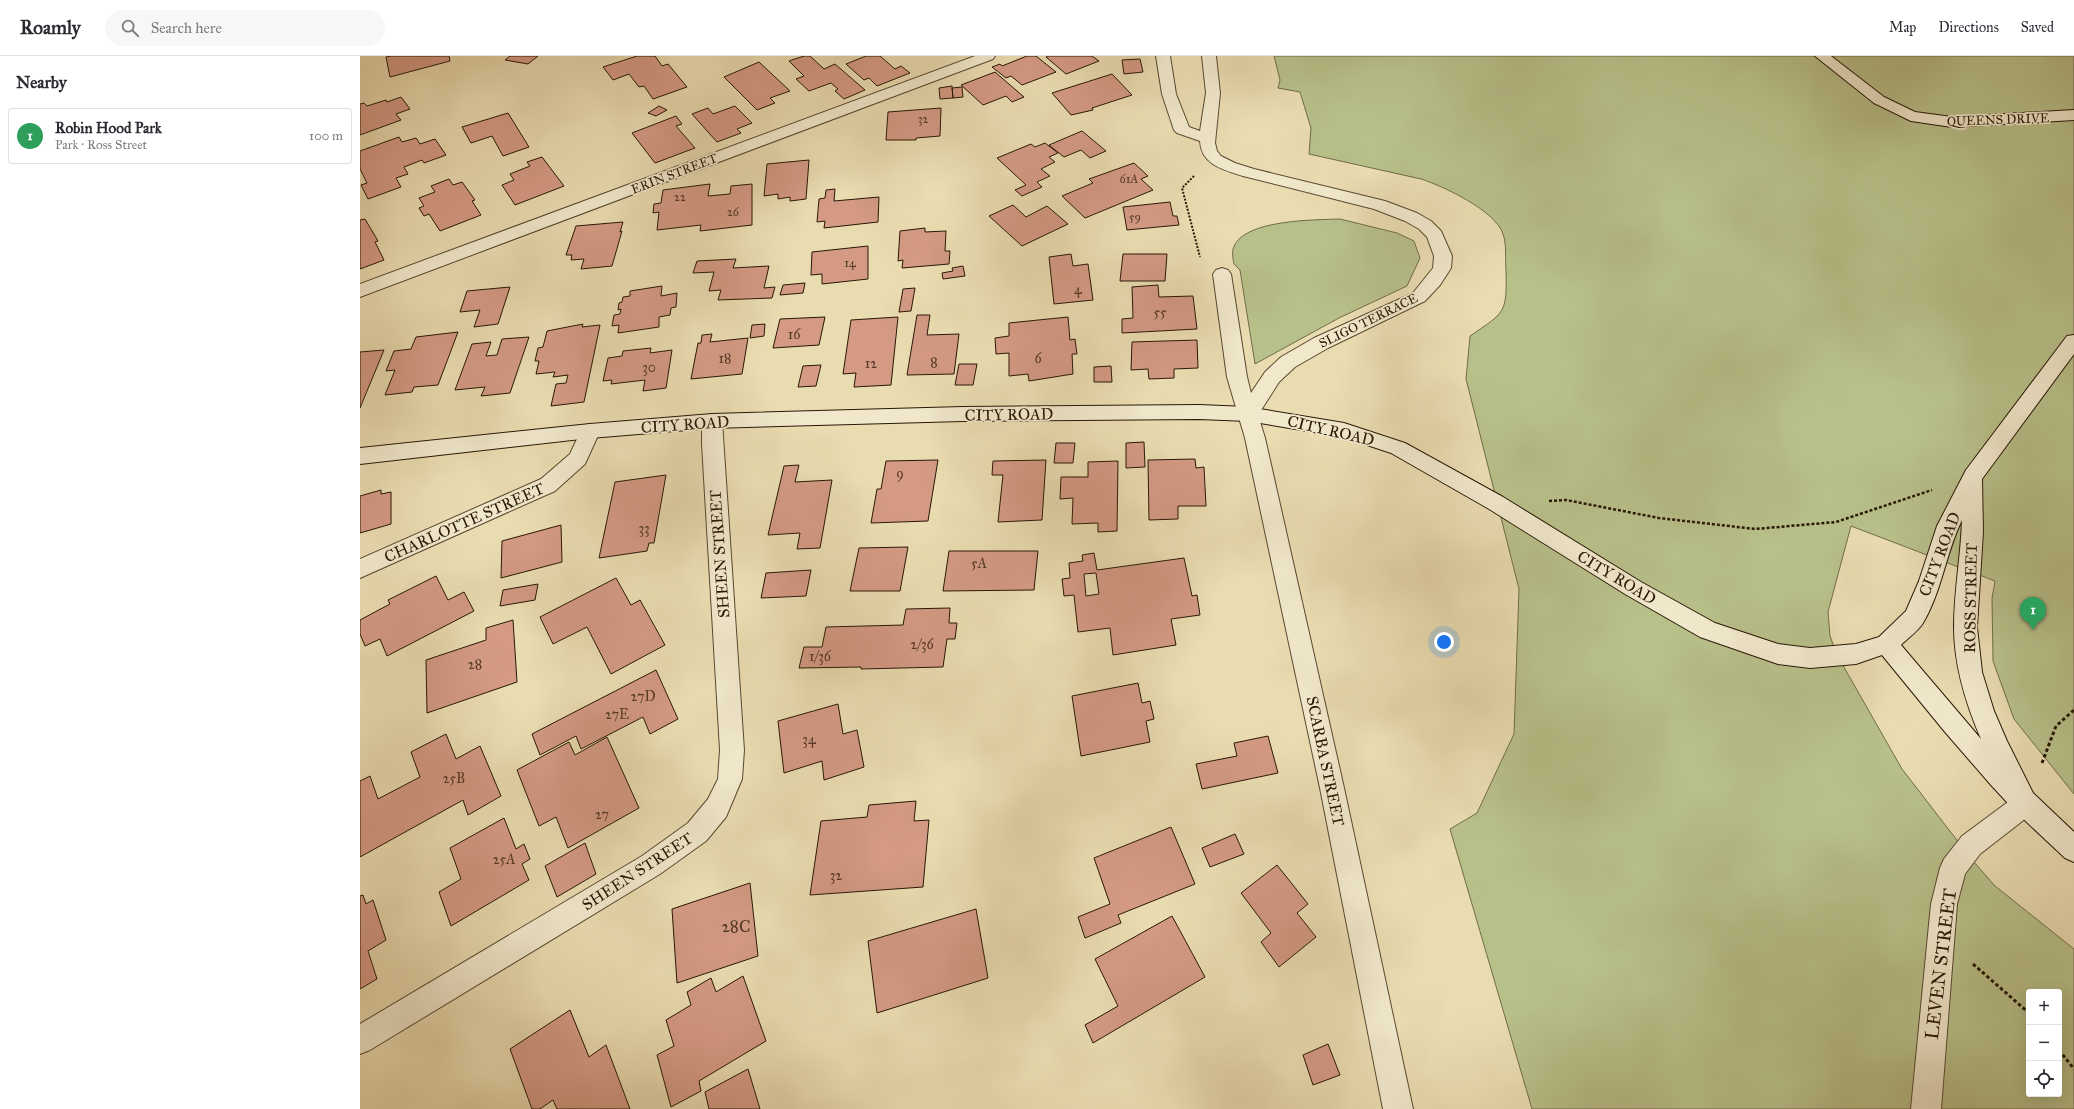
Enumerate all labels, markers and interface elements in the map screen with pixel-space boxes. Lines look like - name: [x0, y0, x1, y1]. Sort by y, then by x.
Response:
- search box: [105, 10, 385, 46]
- text: Roamly: [20, 16, 81, 39]
- icon: search: [119, 17, 141, 39]
- text: Search here: [151, 19, 222, 37]
- text: Map: [1889, 19, 1916, 36]
- text: Directions: [1938, 19, 1999, 36]
- text: Saved: [2021, 19, 2054, 36]
- text: Nearby: [16, 72, 67, 93]
- street label: QUEENS DRIVE: [1947, 110, 2049, 130]
- house number: 32: [918, 112, 928, 126]
- text: Robin Hood Park: [55, 119, 162, 137]
- text: 1: [27, 128, 33, 144]
- text: 100 m: [309, 128, 343, 144]
- text: Park · Ross Street: [55, 137, 147, 153]
- street label: ERIN STREET: [629, 150, 720, 198]
- house number: 61A: [1120, 172, 1138, 186]
- house number: 22: [674, 190, 686, 204]
- house number: 26: [727, 205, 740, 219]
- house number: 59: [1129, 210, 1141, 224]
- house number: 14: [844, 256, 856, 270]
- house number: 4: [1074, 281, 1083, 298]
- street label: SLIGO TERRACE: [1316, 290, 1420, 352]
- house number: 55: [1153, 304, 1167, 321]
- house number: 16: [788, 326, 801, 343]
- house number: 18: [719, 350, 731, 367]
- house number: 6: [1034, 350, 1042, 367]
- house number: 8: [930, 354, 938, 371]
- house number: 12: [865, 355, 877, 372]
- house number: 30: [642, 359, 656, 376]
- street label: CITY ROAD: [965, 404, 1054, 425]
- street label: CITY ROAD: [1286, 411, 1376, 450]
- street label: CITY ROAD: [640, 412, 730, 437]
- house number: 9: [896, 465, 904, 482]
- street label: CHARLOTTE STREET: [381, 479, 547, 566]
- street label: SHEEN STREET: [706, 489, 733, 619]
- street label: CITY ROAD: [1915, 509, 1964, 599]
- house number: 33: [638, 520, 650, 537]
- street label: ROSS STREET: [1960, 543, 1981, 653]
- street label: CITY ROAD: [1574, 546, 1660, 608]
- house number: 5A: [971, 555, 988, 572]
- pin: 1: [2020, 597, 2046, 630]
- your location: [1434, 632, 1454, 652]
- house number: 2/36: [910, 636, 935, 653]
- house number: 1/36: [809, 648, 832, 665]
- house number: 28: [468, 656, 482, 673]
- house number: 27D: [630, 688, 656, 705]
- street label: SCARBA STREET: [1302, 694, 1349, 828]
- house number: 27E: [605, 706, 629, 723]
- house number: 34: [802, 731, 817, 748]
- house number: 25B: [443, 770, 465, 787]
- house number: 27: [595, 806, 609, 823]
- street label: SHEEN STREET: [578, 828, 696, 914]
- house number: 25A: [493, 851, 516, 868]
- house number: 32: [830, 867, 842, 884]
- street label: LEVEN STREET: [1920, 887, 1961, 1041]
- house number: 28C: [721, 916, 751, 937]
- map controls: [2026, 989, 2062, 1097]
- button: +: [2026, 989, 2062, 1025]
- button: −: [2026, 1025, 2062, 1061]
- button: locate: [2026, 1061, 2062, 1097]

